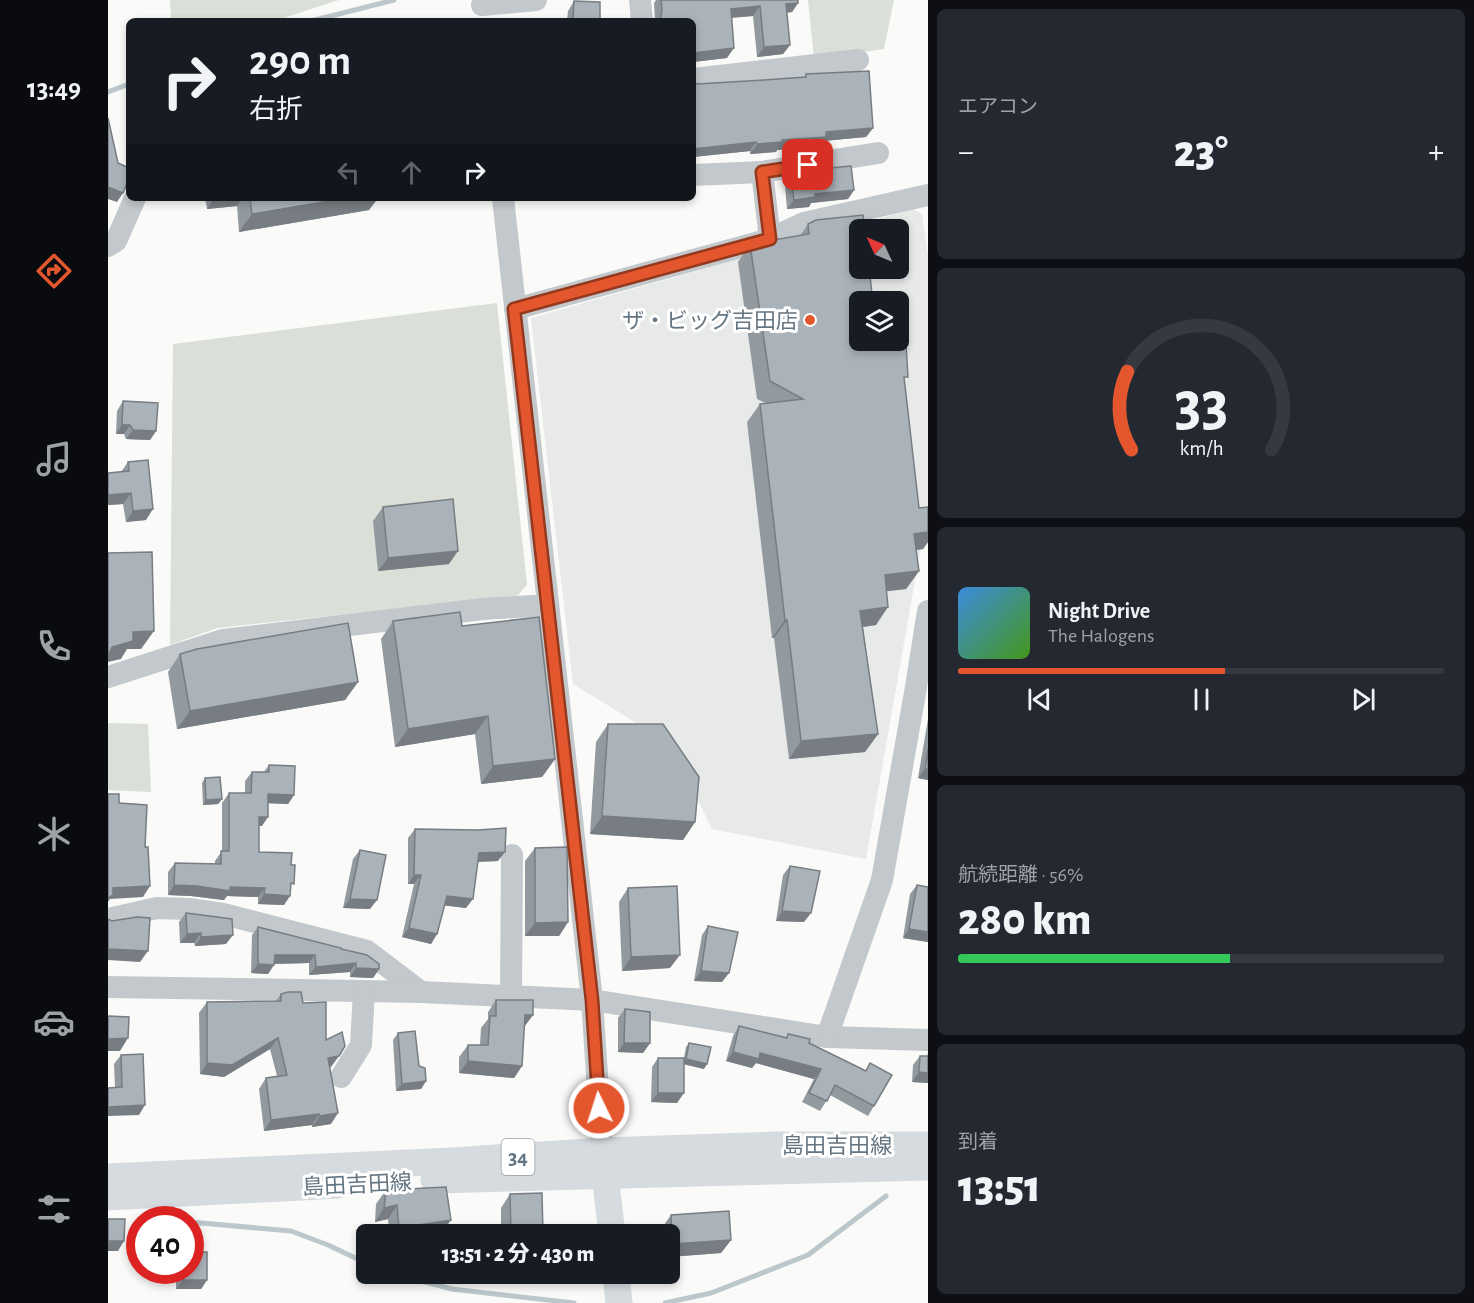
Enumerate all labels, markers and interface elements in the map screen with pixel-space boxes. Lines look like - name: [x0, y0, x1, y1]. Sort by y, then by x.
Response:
- text: 290 m: [249, 40, 351, 82]
- icon: right: [150, 42, 228, 120]
- text: 13:49: [27, 75, 81, 102]
- text: 右折: [249, 96, 303, 123]
- text: エアコン: [958, 97, 1038, 117]
- text: 23°: [1174, 130, 1228, 175]
- text: −: [958, 136, 974, 169]
- text: +: [1428, 136, 1444, 169]
- pin: [782, 139, 833, 190]
- icon: arrive: [791, 148, 824, 181]
- icon: left: [332, 156, 365, 189]
- icon: ahead: [395, 156, 428, 189]
- icon: right: [458, 156, 491, 189]
- north arrow: [849, 219, 909, 279]
- map controls: [849, 219, 909, 351]
- icon: directions: [33, 250, 75, 292]
- button: layers: [849, 291, 909, 351]
- place label: ザ・ビッグ吉田店: [622, 309, 798, 332]
- marker: ザ・ビッグ吉田店: [803, 313, 817, 327]
- text: 33: [1174, 374, 1228, 436]
- icon: music: [33, 438, 75, 480]
- text: km/h: [1179, 438, 1223, 459]
- text: Night Drive: [1048, 600, 1150, 622]
- icon: phone: [33, 625, 75, 667]
- text: The Halogens: [1048, 626, 1154, 646]
- icon: previous: [1023, 683, 1056, 716]
- icon: pause: [1185, 683, 1218, 716]
- icon: next: [1347, 683, 1380, 716]
- icon: climate: [33, 813, 75, 855]
- text: 航続距離 · 56%: [958, 865, 1083, 885]
- text: 280 km: [958, 898, 1092, 943]
- icon: car: [33, 1001, 75, 1043]
- position arrow: [567, 1076, 631, 1140]
- text: 到着: [958, 1132, 998, 1152]
- street label: 島田吉田線: [782, 1134, 892, 1157]
- road number: 34: [502, 1139, 534, 1175]
- text: 13:51: [958, 1165, 1041, 1210]
- street label: 島田吉田線: [301, 1170, 413, 1199]
- icon: filters: [33, 1188, 75, 1230]
- speed limit sign: 40: [126, 1206, 204, 1284]
- text: 13:51 · 2 分 · 430 m: [442, 1243, 594, 1265]

